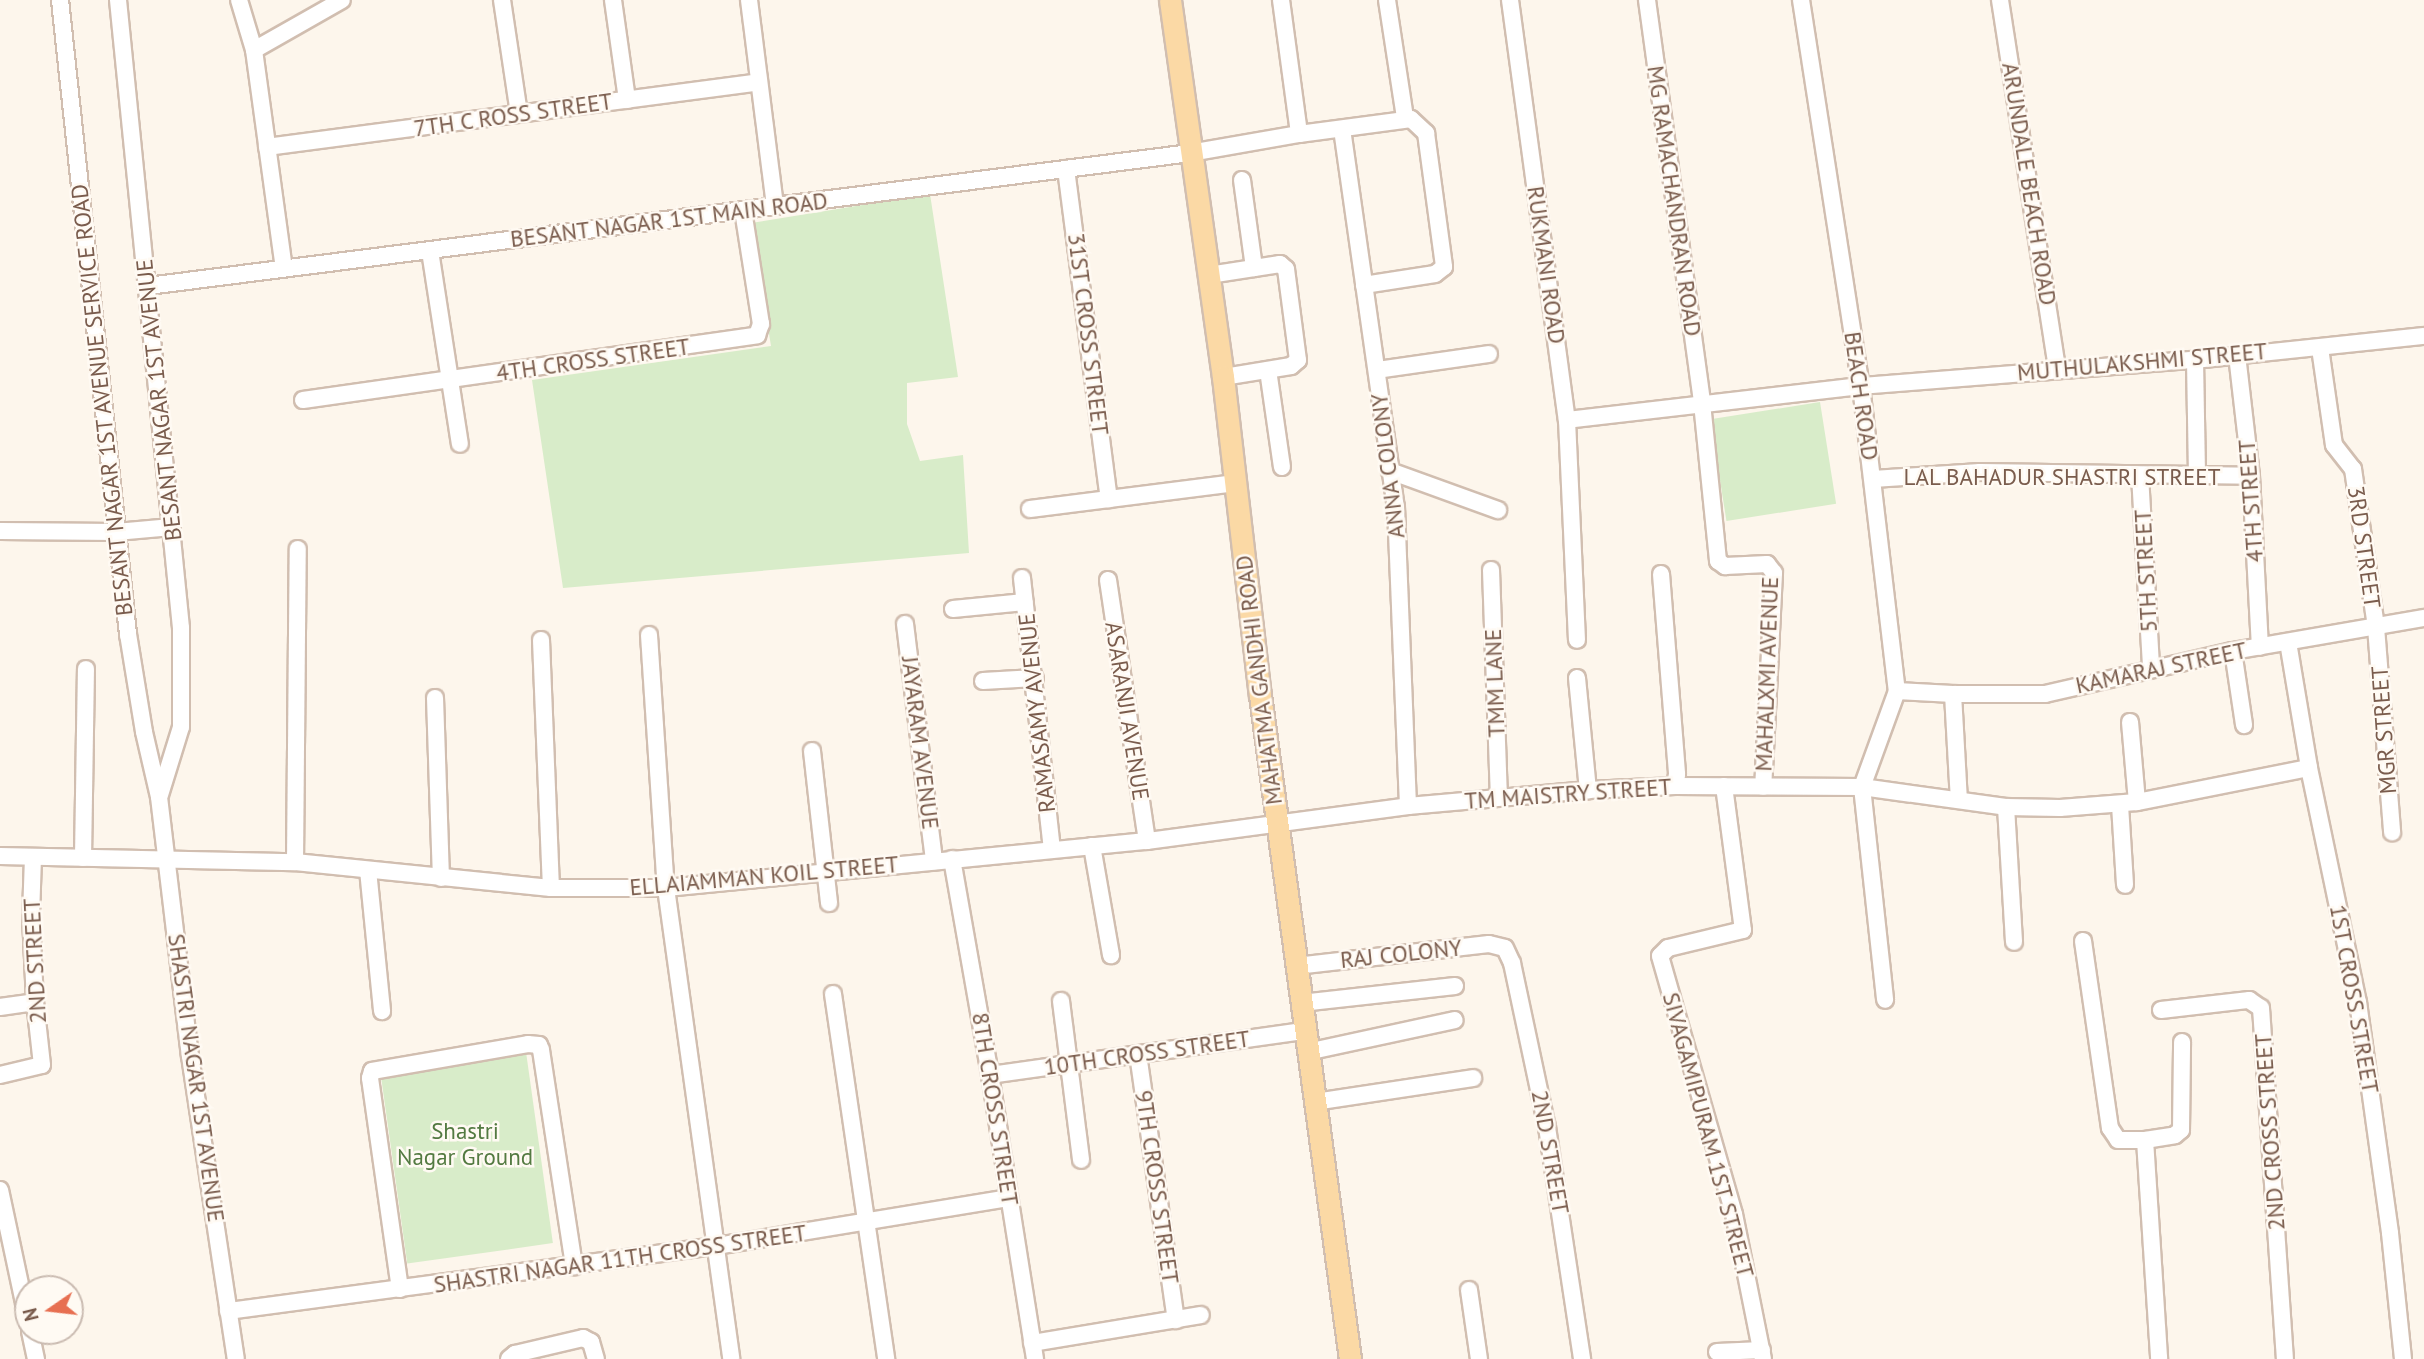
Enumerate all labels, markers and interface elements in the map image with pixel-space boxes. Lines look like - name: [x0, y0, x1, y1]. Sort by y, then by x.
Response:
- street label: ARUNDALE BEACH ROAD: [1996, 61, 2062, 307]
- street label: MG RAMACHANDRAN ROAD: [1641, 64, 1707, 338]
- street label: 7TH C ROSS STREET: [411, 87, 615, 143]
- street label: BESANT NAGAR 1ST AVENUE SERVICE ROAD: [65, 181, 139, 619]
- street label: RUKMANI ROAD: [1521, 184, 1571, 346]
- street label: BESANT NAGAR 1ST MAIN ROAD: [508, 187, 830, 253]
- street label: 31ST CROSS STREET: [1062, 231, 1114, 437]
- street label: BESANT NAGAR 1ST AVENUE: [130, 256, 188, 544]
- street label: BEACH ROAD: [1838, 330, 1884, 462]
- street label: 4TH CROSS STREET: [494, 333, 692, 387]
- street label: MUTHULAKSHMI STREET: [2016, 337, 2268, 387]
- street label: ANNA COLONY: [1365, 392, 1411, 540]
- street label: 4TH STREET: [2233, 439, 2269, 563]
- street label: LAL BAHADUR SHASTRI STREET: [1903, 463, 2221, 491]
- street label: 3RD STREET: [2342, 484, 2386, 610]
- street label: 5TH STREET: [2129, 509, 2163, 633]
- street label: MAHATMA GANDHI ROAD: [1230, 553, 1288, 807]
- street label: MAHALXMI AVENUE: [1750, 576, 1784, 772]
- street label: RAMASAMY AVENUE: [1013, 611, 1061, 815]
- street label: ASARANJI AVENUE: [1099, 619, 1155, 803]
- street label: TMM LANE: [1479, 628, 1511, 738]
- street label: KAMARAJ STREET: [2073, 636, 2249, 700]
- street label: JAYARAM AVENUE: [896, 655, 944, 831]
- street label: MGR STREET: [2366, 665, 2402, 795]
- street label: TM MAISTRY STREET: [1463, 773, 1673, 815]
- street label: ELLAIAMMAN KOIL STREET: [628, 850, 900, 902]
- street label: 2ND STREET: [18, 898, 52, 1024]
- street label: 1ST CROSS STREET: [2324, 902, 2384, 1096]
- street label: SHASTRI NAGAR 1ST AVENUE: [162, 931, 230, 1225]
- street label: RAJ COLONY: [1339, 934, 1463, 974]
- street label: SIVAGAMIPURAM 1ST STREET: [1657, 989, 1759, 1281]
- street label: 8TH CROSS STREET: [966, 1010, 1024, 1208]
- street label: 10TH CROSS STREET: [1042, 1025, 1252, 1081]
- street label: 2ND CROSS STREET: [2249, 1033, 2291, 1231]
- street label: 9TH CROSS STREET: [1130, 1088, 1184, 1286]
- street label: 2ND STREET: [1526, 1088, 1574, 1216]
- park label: Shastri Nagar Ground: [397, 1117, 533, 1171]
- street label: SHASTRI NAGAR 11TH CROSS STREET: [432, 1219, 808, 1299]
- north arrow: [14, 1275, 84, 1345]
- text: N: [17, 1306, 44, 1324]

